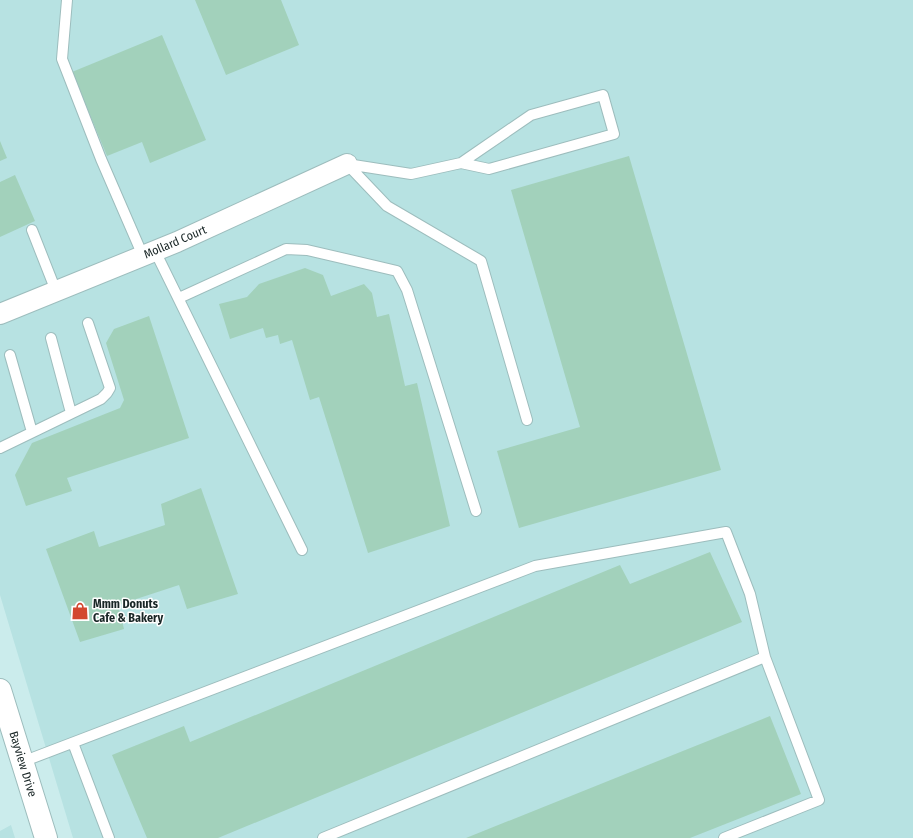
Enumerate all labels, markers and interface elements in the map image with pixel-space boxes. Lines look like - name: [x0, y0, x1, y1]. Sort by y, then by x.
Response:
- street label: Mollard Court: [142, 223, 208, 261]
- place label: Mmm Donuts Cafe & Bakery: [93, 597, 163, 625]
- shop icon: Mmm Donuts Cafe & Bakery: [70, 601, 90, 621]
- street label: Bayview Drive: [6, 729, 40, 799]

